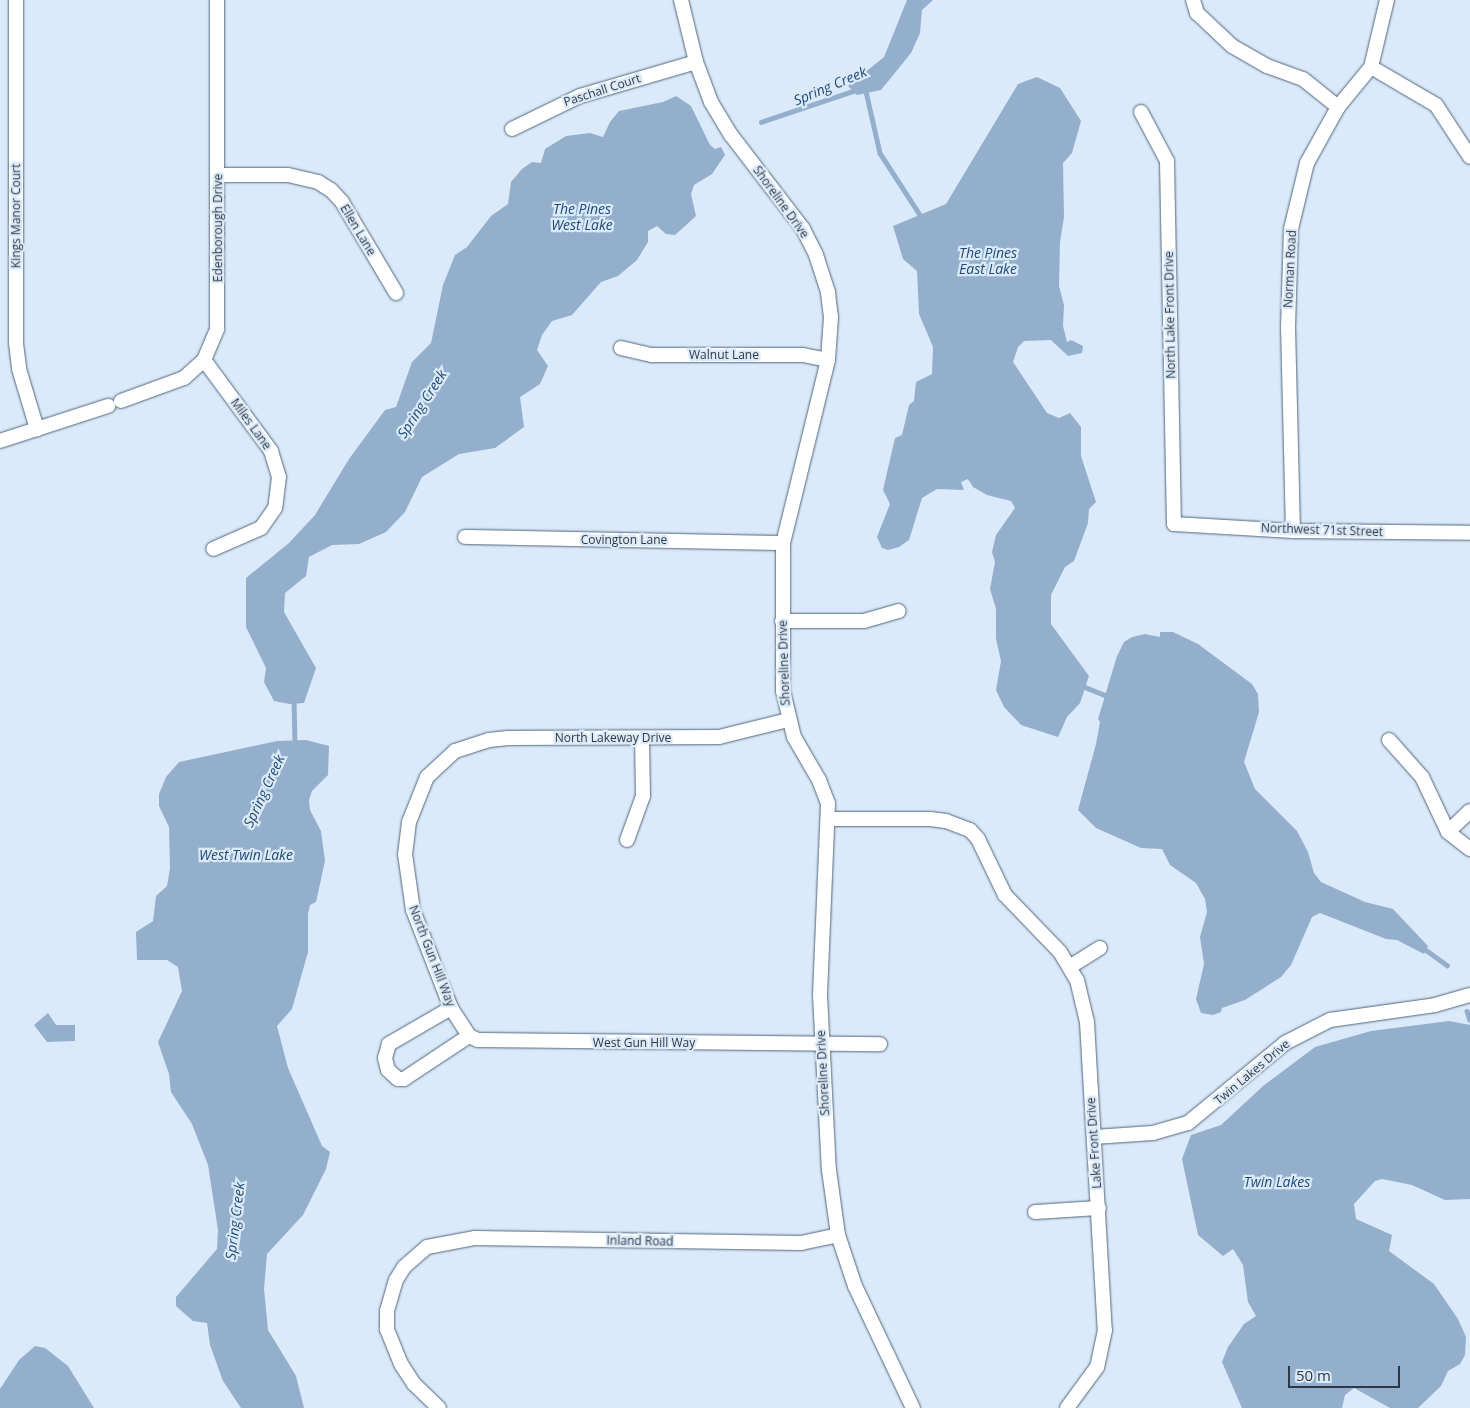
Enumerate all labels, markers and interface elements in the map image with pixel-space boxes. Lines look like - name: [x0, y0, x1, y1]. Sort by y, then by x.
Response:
- water label: Spring Creek: [791, 63, 869, 109]
- street label: Paschall Court: [562, 71, 642, 109]
- street label: Shoreline Drive: [750, 163, 812, 241]
- street label: Kings Manor Court: [9, 164, 23, 268]
- street label: Edenborough Drive: [211, 174, 225, 282]
- water label: The Pines West Lake: [551, 201, 613, 233]
- street label: Ellen Lane: [337, 202, 379, 258]
- street label: Norman Road: [1281, 230, 1299, 308]
- water label: The Pines East Lake: [959, 245, 1017, 278]
- street label: North Lake Front Drive: [1162, 251, 1178, 379]
- street label: Walnut Lane: [689, 348, 759, 362]
- water label: Spring Creek: [394, 367, 450, 441]
- street label: Miles Lane: [228, 396, 274, 452]
- street label: Northwest 71st Street: [1261, 521, 1383, 539]
- street label: Covington Lane: [581, 533, 667, 547]
- street label: Shoreline Drive: [775, 620, 793, 706]
- street label: North Lakeway Drive: [555, 731, 671, 745]
- water label: Spring Creek: [240, 752, 288, 830]
- water label: West Twin Lake: [199, 847, 293, 863]
- street label: North Gun Hill Way: [406, 903, 458, 1009]
- street label: Shoreline Drive: [814, 1030, 832, 1116]
- street label: West Gun Hill Way: [593, 1036, 695, 1050]
- street label: Twin Lakes Drive: [1212, 1036, 1292, 1108]
- street label: Lake Front Drive: [1084, 1097, 1104, 1189]
- water label: Twin Lakes: [1244, 1174, 1310, 1190]
- water label: Spring Creek: [222, 1181, 248, 1261]
- street label: Inland Road: [606, 1233, 674, 1249]
- scale bar: [1290, 1356, 1402, 1388]
- text: 50 m: [1296, 1365, 1331, 1385]

